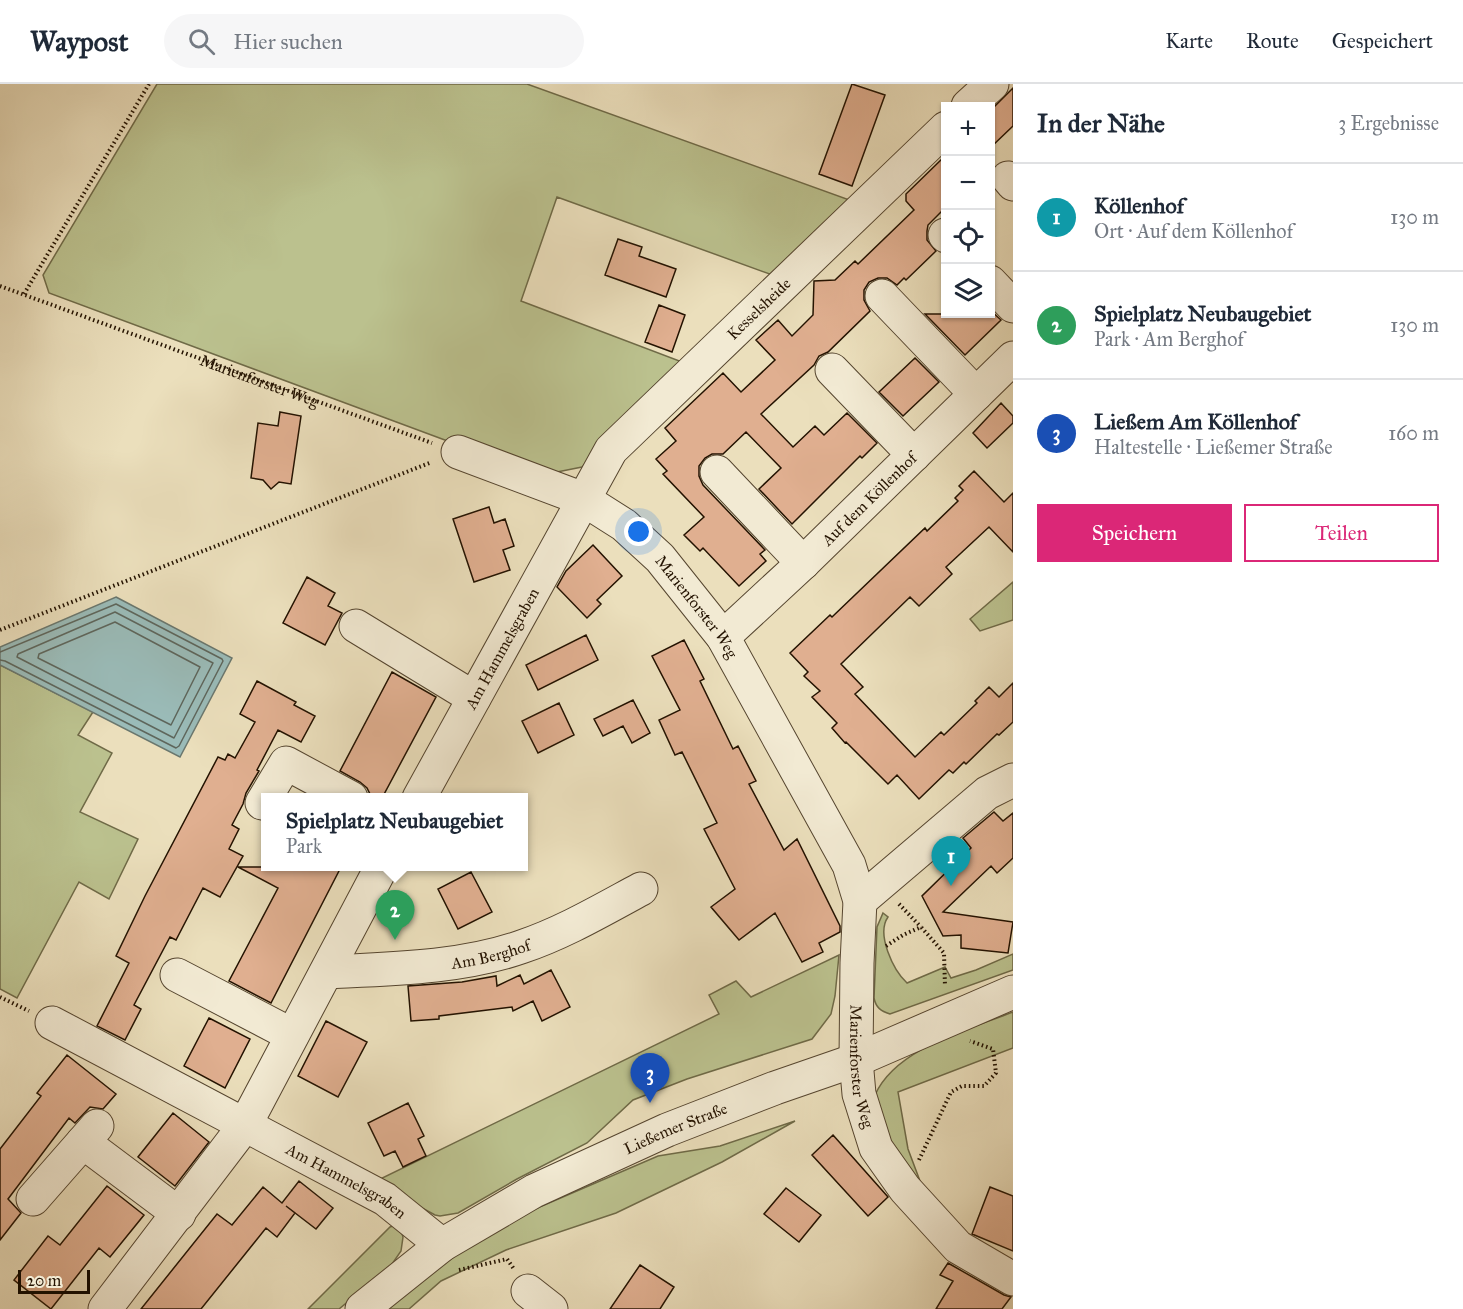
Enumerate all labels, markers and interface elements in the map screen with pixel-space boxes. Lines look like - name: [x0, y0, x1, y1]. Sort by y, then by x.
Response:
- search box: [164, 14, 584, 68]
- text: Waypost: [30, 24, 128, 59]
- icon: search: [185, 25, 218, 58]
- text: Hier suchen: [233, 28, 343, 55]
- text: Karte: [1165, 28, 1213, 54]
- text: Route: [1246, 28, 1299, 54]
- text: Gespeichert: [1332, 28, 1433, 54]
- map controls: [941, 102, 995, 318]
- button: +: [941, 102, 995, 156]
- text: In der Nähe: [1037, 107, 1165, 139]
- text: 3 Ergebnisse: [1338, 111, 1439, 135]
- button: −: [941, 156, 995, 210]
- text: Köllenhof: [1094, 192, 1184, 219]
- text: 1: [1053, 205, 1060, 229]
- text: 130 m: [1390, 205, 1439, 229]
- button: locate: [941, 210, 995, 264]
- text: Ort · Auf dem Köllenhof: [1094, 219, 1293, 243]
- button: layers: [941, 264, 995, 318]
- street label: Kesselsheide: [723, 273, 794, 343]
- text: Spielplatz Neubaugebiet: [1094, 300, 1311, 327]
- text: 2: [1052, 313, 1061, 337]
- text: 130 m: [1390, 313, 1439, 337]
- text: Park · Am Berghof: [1094, 327, 1244, 351]
- street label: Marienforster Weg: [198, 350, 322, 412]
- text: Ließem Am Köllenhof: [1094, 408, 1297, 435]
- text: 3: [1053, 421, 1061, 445]
- text: 160 m: [1388, 421, 1439, 445]
- text: Haltestelle · Ließemer Straße: [1094, 435, 1333, 459]
- street label: Auf dem Köllenhof: [817, 446, 922, 550]
- button: Speichern: [1037, 504, 1232, 562]
- button: Teilen: [1244, 504, 1439, 562]
- your location: [624, 517, 653, 546]
- street label: Marienforster Weg: [652, 551, 742, 662]
- street label: Am Hammelsgraben: [460, 584, 543, 713]
- popup: [261, 793, 528, 871]
- text: Spielplatz Neubaugebiet: [286, 807, 503, 834]
- text: Park: [286, 834, 322, 858]
- pin: 1: [932, 836, 970, 886]
- pin: 2: [376, 890, 414, 940]
- street label: Am Berghof: [449, 934, 535, 973]
- street label: Marienforster Weg: [846, 1004, 879, 1131]
- pin: 3: [630, 1054, 670, 1103]
- street label: Ließemer Straße: [621, 1098, 730, 1158]
- street label: Am Hammelsgraben: [282, 1139, 411, 1222]
- scale bar: [18, 1267, 90, 1294]
- text: 20 m: [27, 1271, 61, 1290]

